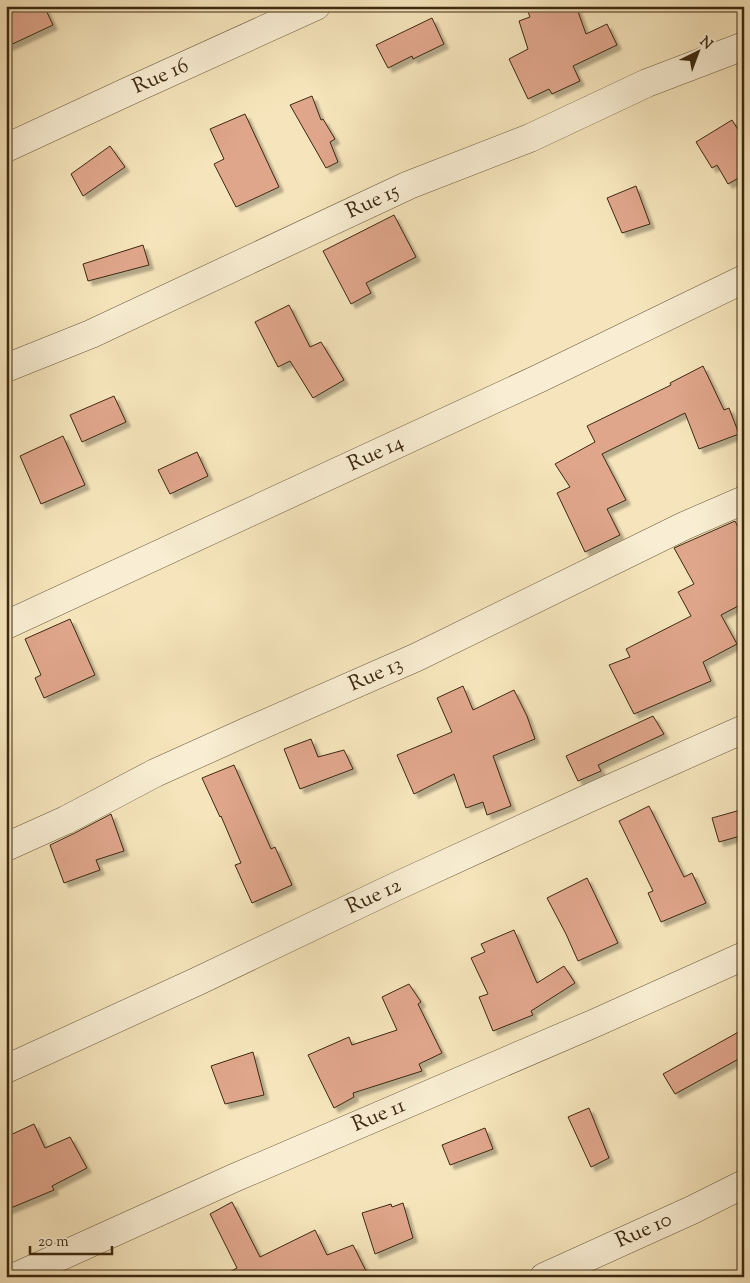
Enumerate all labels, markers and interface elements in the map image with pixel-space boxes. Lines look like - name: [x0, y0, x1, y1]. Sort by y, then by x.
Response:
- north arrow: [672, 28, 722, 78]
- text: N: [695, 33, 716, 55]
- street label: Rue 16: [128, 51, 194, 103]
- street label: Rue 15: [342, 177, 404, 227]
- street label: Rue 14: [343, 428, 409, 480]
- street label: Rue 13: [344, 650, 408, 700]
- street label: Rue 12: [341, 871, 407, 923]
- street label: Rue 11: [348, 1091, 410, 1141]
- street label: Rue 10: [611, 1205, 677, 1257]
- scale bar: [30, 1223, 112, 1255]
- text: 20 m: [38, 1232, 69, 1253]

